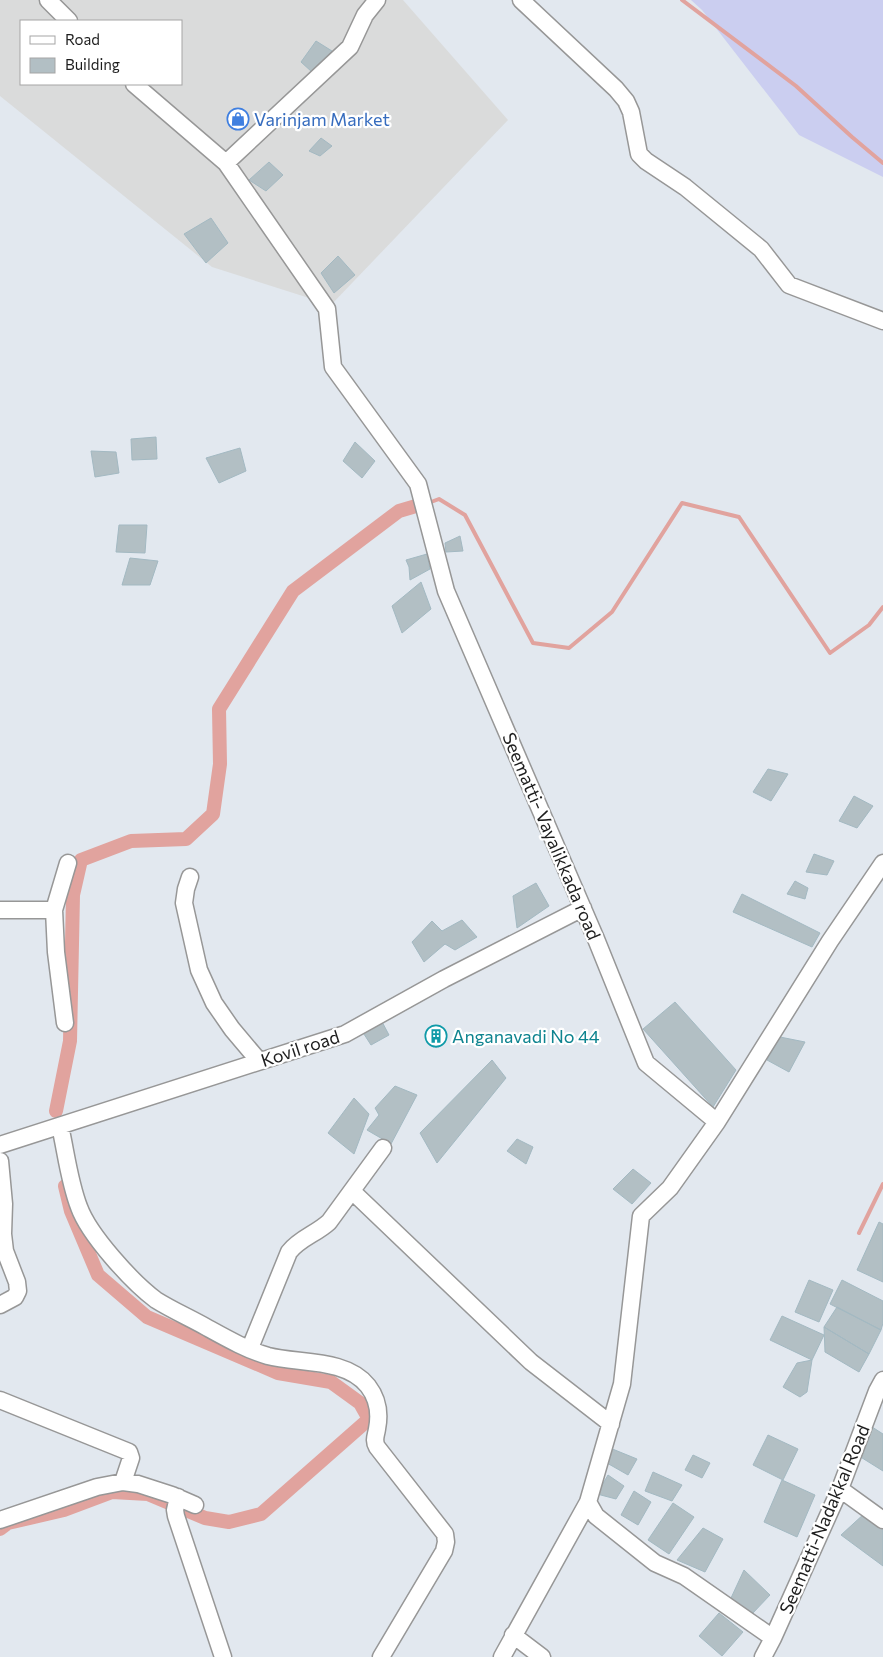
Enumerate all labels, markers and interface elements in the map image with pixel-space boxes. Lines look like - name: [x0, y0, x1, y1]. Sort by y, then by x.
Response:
- legend: [20, 20, 182, 85]
- text: Road: [65, 30, 100, 48]
- text: Building: [65, 55, 120, 73]
- shop icon: Varinjam Market: [226, 107, 250, 131]
- place label: Varinjam Market: [254, 108, 390, 130]
- street label: Seematti- Vayalikkada road: [498, 729, 606, 943]
- building icon: Anganavadi No 44: [424, 1024, 448, 1048]
- street label: Kovil road: [258, 1025, 342, 1071]
- place label: Anganavadi No 44: [452, 1025, 600, 1047]
- street label: Seematti-Nadakkal Road: [774, 1421, 874, 1617]

